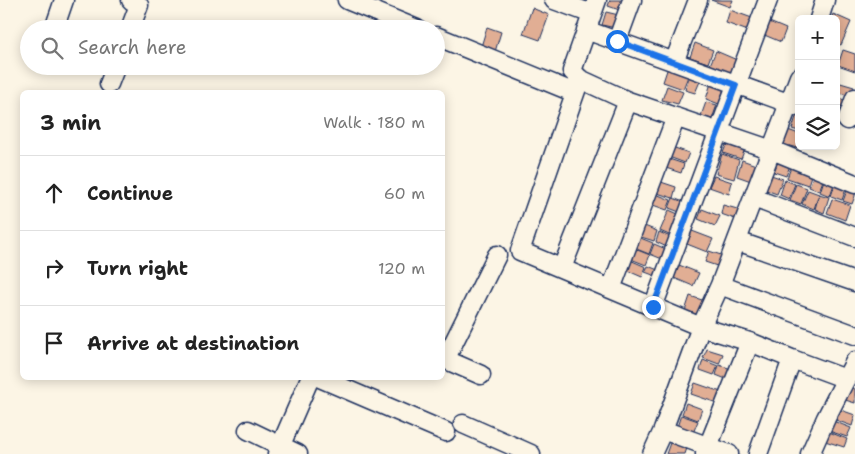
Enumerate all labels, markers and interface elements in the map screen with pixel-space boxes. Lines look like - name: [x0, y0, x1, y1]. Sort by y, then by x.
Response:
- map controls: [795, 15, 840, 150]
- button: +: [795, 15, 840, 60]
- search box: [20, 20, 445, 75]
- route start: [606, 30, 629, 53]
- icon: search: [38, 34, 66, 62]
- text: Search here: [78, 35, 187, 60]
- button: −: [795, 60, 840, 105]
- button: layers: [795, 105, 840, 150]
- text: 3 min: [40, 109, 101, 137]
- text: Walk · 180 m: [323, 112, 425, 133]
- icon: ahead: [40, 179, 68, 207]
- text: Continue: [87, 181, 173, 206]
- text: 60 m: [384, 183, 425, 204]
- icon: right: [40, 254, 68, 282]
- text: Turn right: [87, 256, 188, 281]
- text: 120 m: [378, 258, 425, 279]
- route end: [642, 296, 665, 319]
- icon: arrive: [40, 329, 68, 357]
- text: Arrive at destination: [87, 331, 299, 356]

